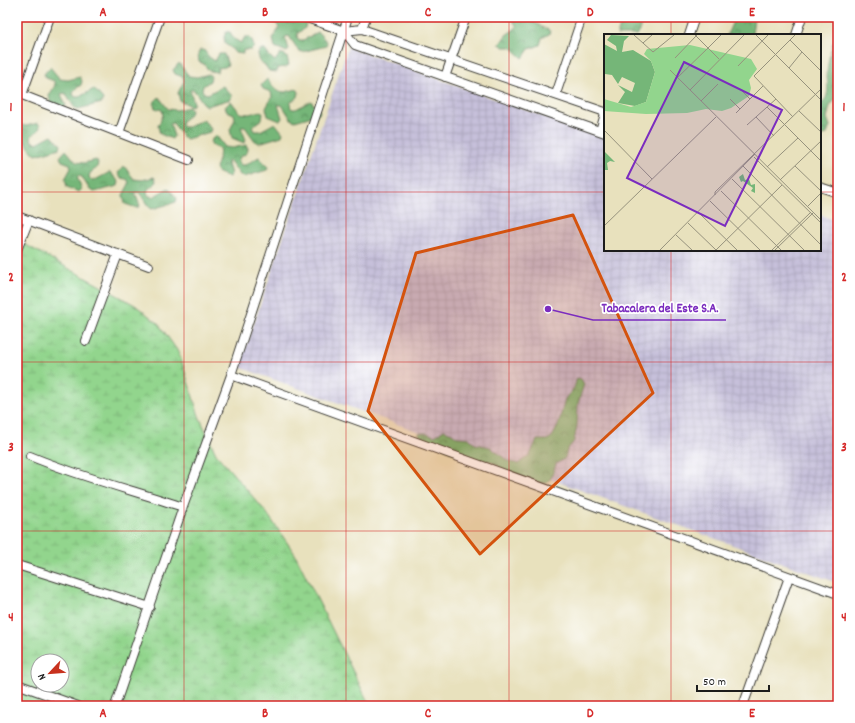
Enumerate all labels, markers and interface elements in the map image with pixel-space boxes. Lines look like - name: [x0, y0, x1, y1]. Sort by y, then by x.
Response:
- text: A: [99, 4, 107, 23]
- text: B: [262, 4, 268, 23]
- text: C: [425, 4, 432, 23]
- text: D: [587, 4, 594, 23]
- text: E: [749, 4, 756, 23]
- inset map: [604, 34, 821, 251]
- text: 1: [10, 99, 13, 118]
- text: 1: [843, 99, 846, 118]
- text: 2: [8, 269, 14, 288]
- text: 2: [841, 269, 847, 288]
- callout: Tabacalera del Este S.A.: [593, 295, 726, 320]
- text: Tabacalera del Este S.A.: [602, 300, 718, 319]
- text: 3: [8, 439, 14, 458]
- text: 3: [841, 439, 847, 458]
- text: 4: [8, 609, 14, 628]
- text: 4: [841, 609, 847, 628]
- north arrow: [30, 653, 70, 693]
- scale bar: [697, 667, 769, 693]
- text: N: [34, 670, 51, 682]
- text: 50 m: [703, 674, 726, 691]
- text: A: [99, 705, 107, 723]
- text: B: [262, 705, 268, 723]
- text: C: [425, 705, 432, 723]
- text: D: [587, 705, 594, 723]
- text: E: [749, 705, 756, 723]

